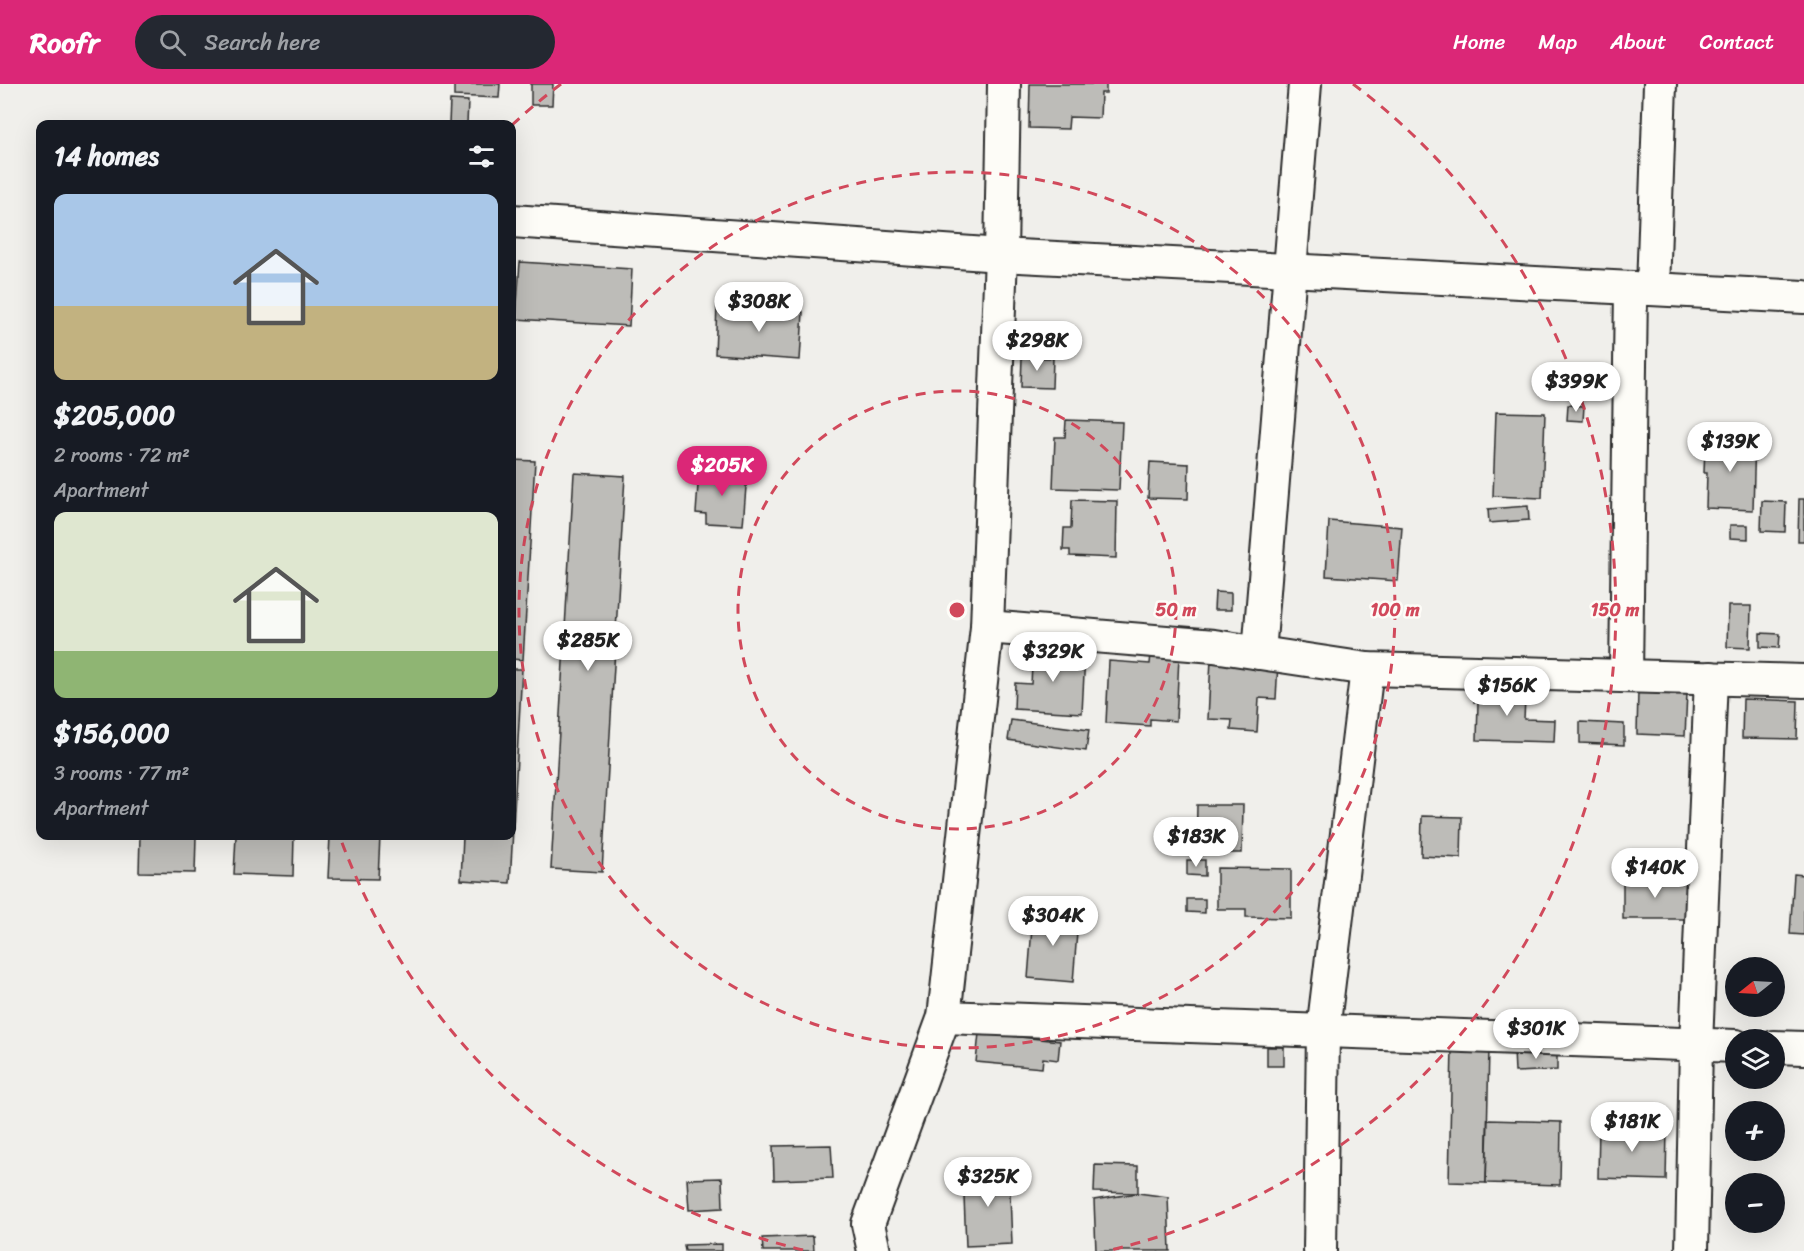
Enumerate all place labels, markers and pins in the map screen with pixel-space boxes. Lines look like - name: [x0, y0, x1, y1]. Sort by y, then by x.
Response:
- pin: $308K: [717, 282, 801, 333]
- pin: $298K: [995, 321, 1079, 372]
- pin: $399K: [1534, 362, 1618, 413]
- pin: $139K: [1688, 422, 1772, 473]
- pin: $205K: [680, 446, 764, 497]
- centre of rings: [947, 600, 967, 620]
- pin: $285K: [546, 621, 630, 672]
- pin: $329K: [1011, 632, 1095, 683]
- pin: $156K: [1465, 666, 1549, 717]
- pin: $183K: [1154, 817, 1238, 868]
- pin: $140K: [1613, 848, 1697, 899]
- pin: $304K: [1011, 896, 1095, 947]
- pin: $301K: [1494, 1009, 1578, 1060]
- pin: $181K: [1590, 1102, 1674, 1153]
- pin: $325K: [946, 1157, 1030, 1208]

